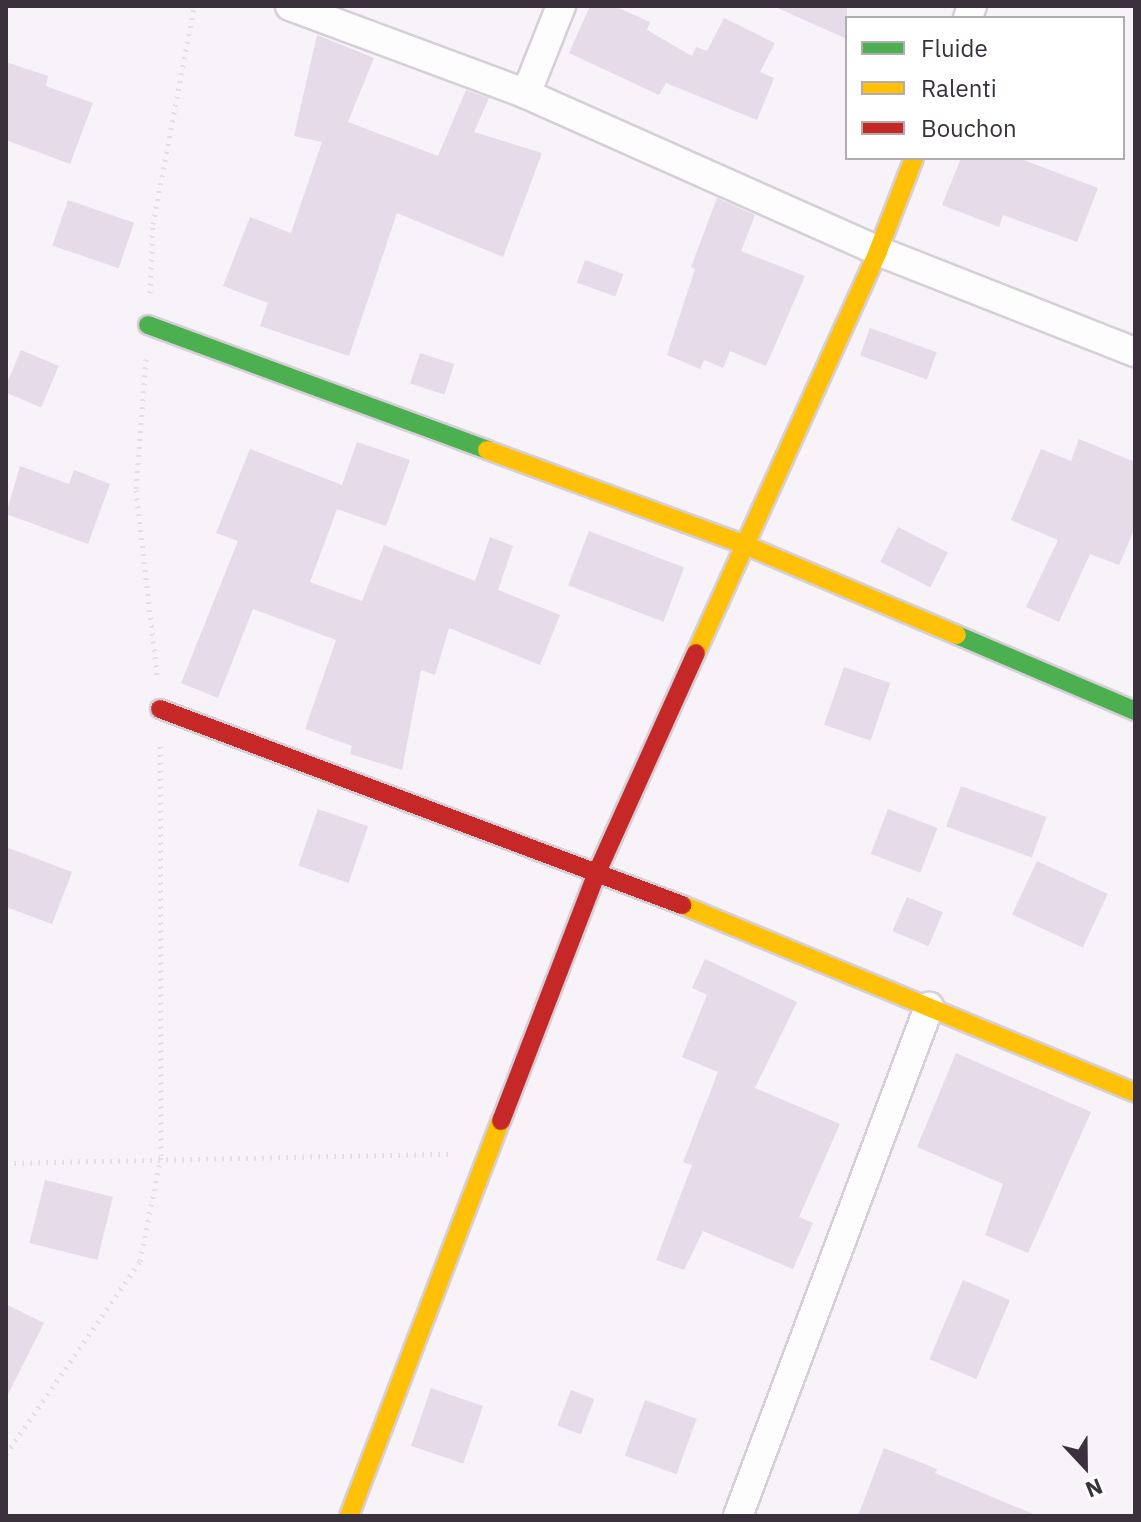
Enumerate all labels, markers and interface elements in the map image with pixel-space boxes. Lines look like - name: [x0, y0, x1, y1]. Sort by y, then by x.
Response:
- legend: [845, 16, 1125, 160]
- text: Fluide: [921, 32, 988, 64]
- text: Ralenti: [921, 72, 997, 104]
- text: Bouchon: [921, 112, 1017, 144]
- north arrow: [1045, 1426, 1125, 1506]
- text: N: [1081, 1472, 1107, 1505]

